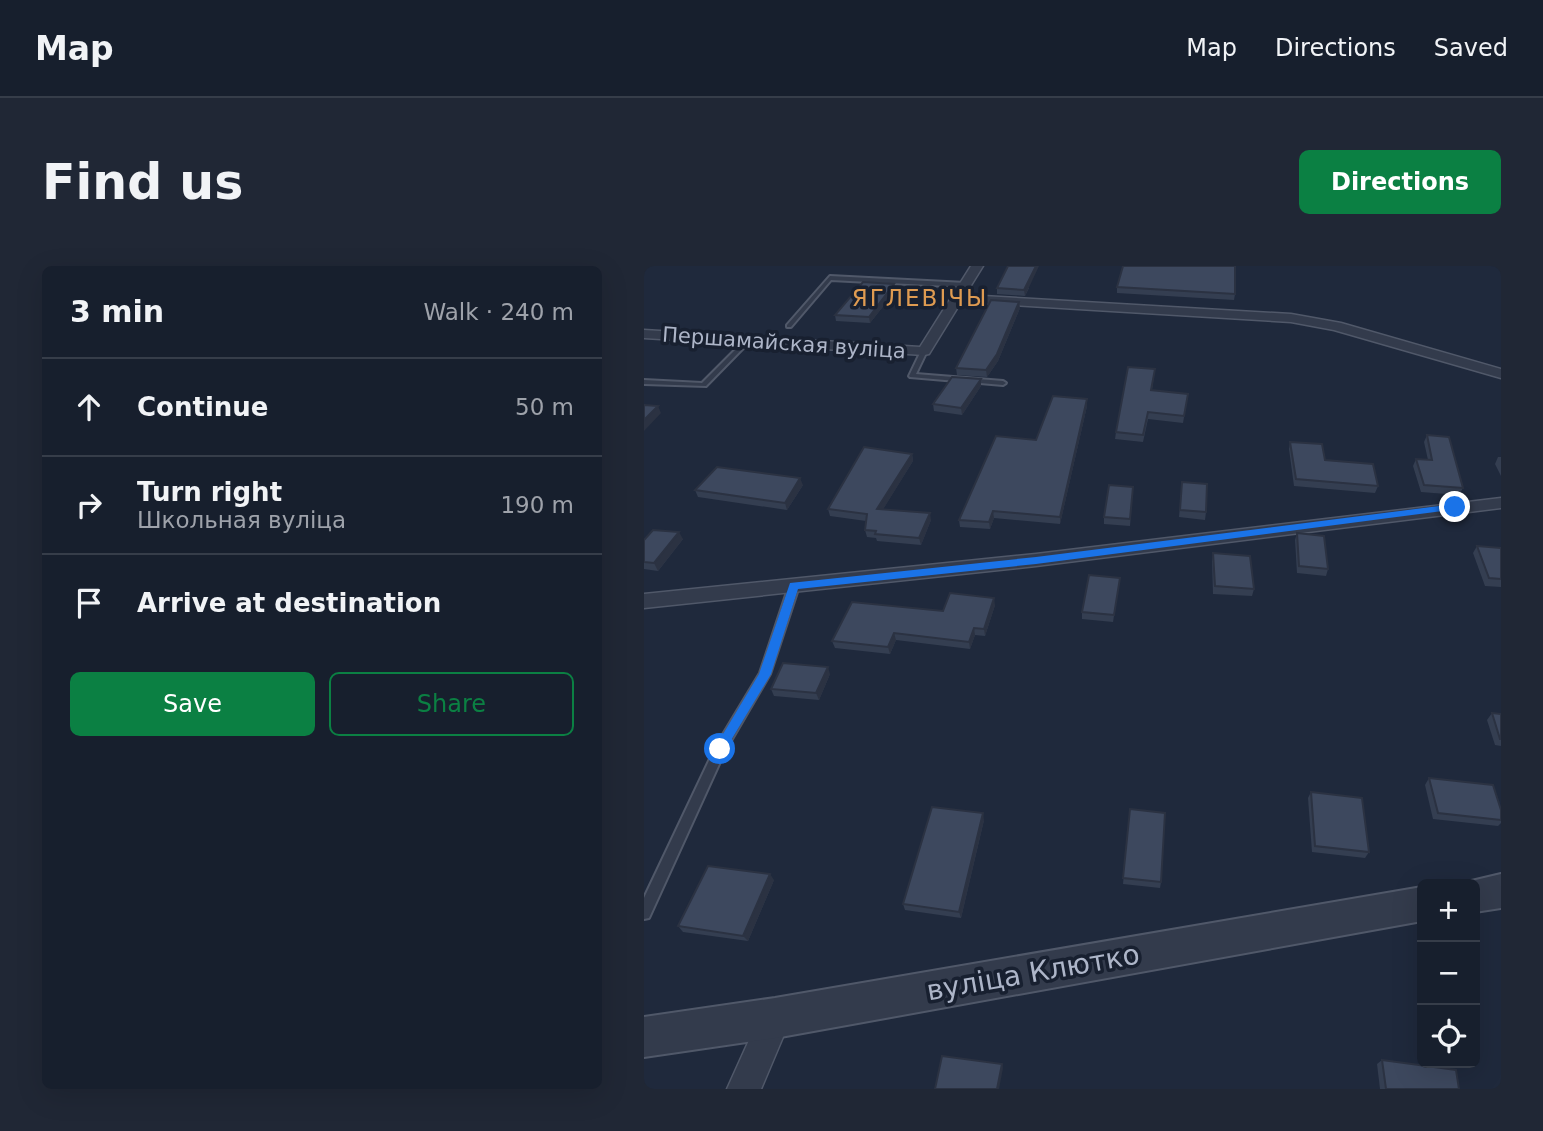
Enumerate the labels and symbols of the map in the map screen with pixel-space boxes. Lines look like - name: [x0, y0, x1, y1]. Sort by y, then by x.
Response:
- district label: ЯГЛЕВІЧЫ: [852, 285, 988, 311]
- street label: Першамайская вуліца: [661, 323, 907, 363]
- route end: [1439, 491, 1470, 522]
- route start: [704, 733, 735, 764]
- street label: вуліца Клютко: [924, 938, 1142, 1007]

